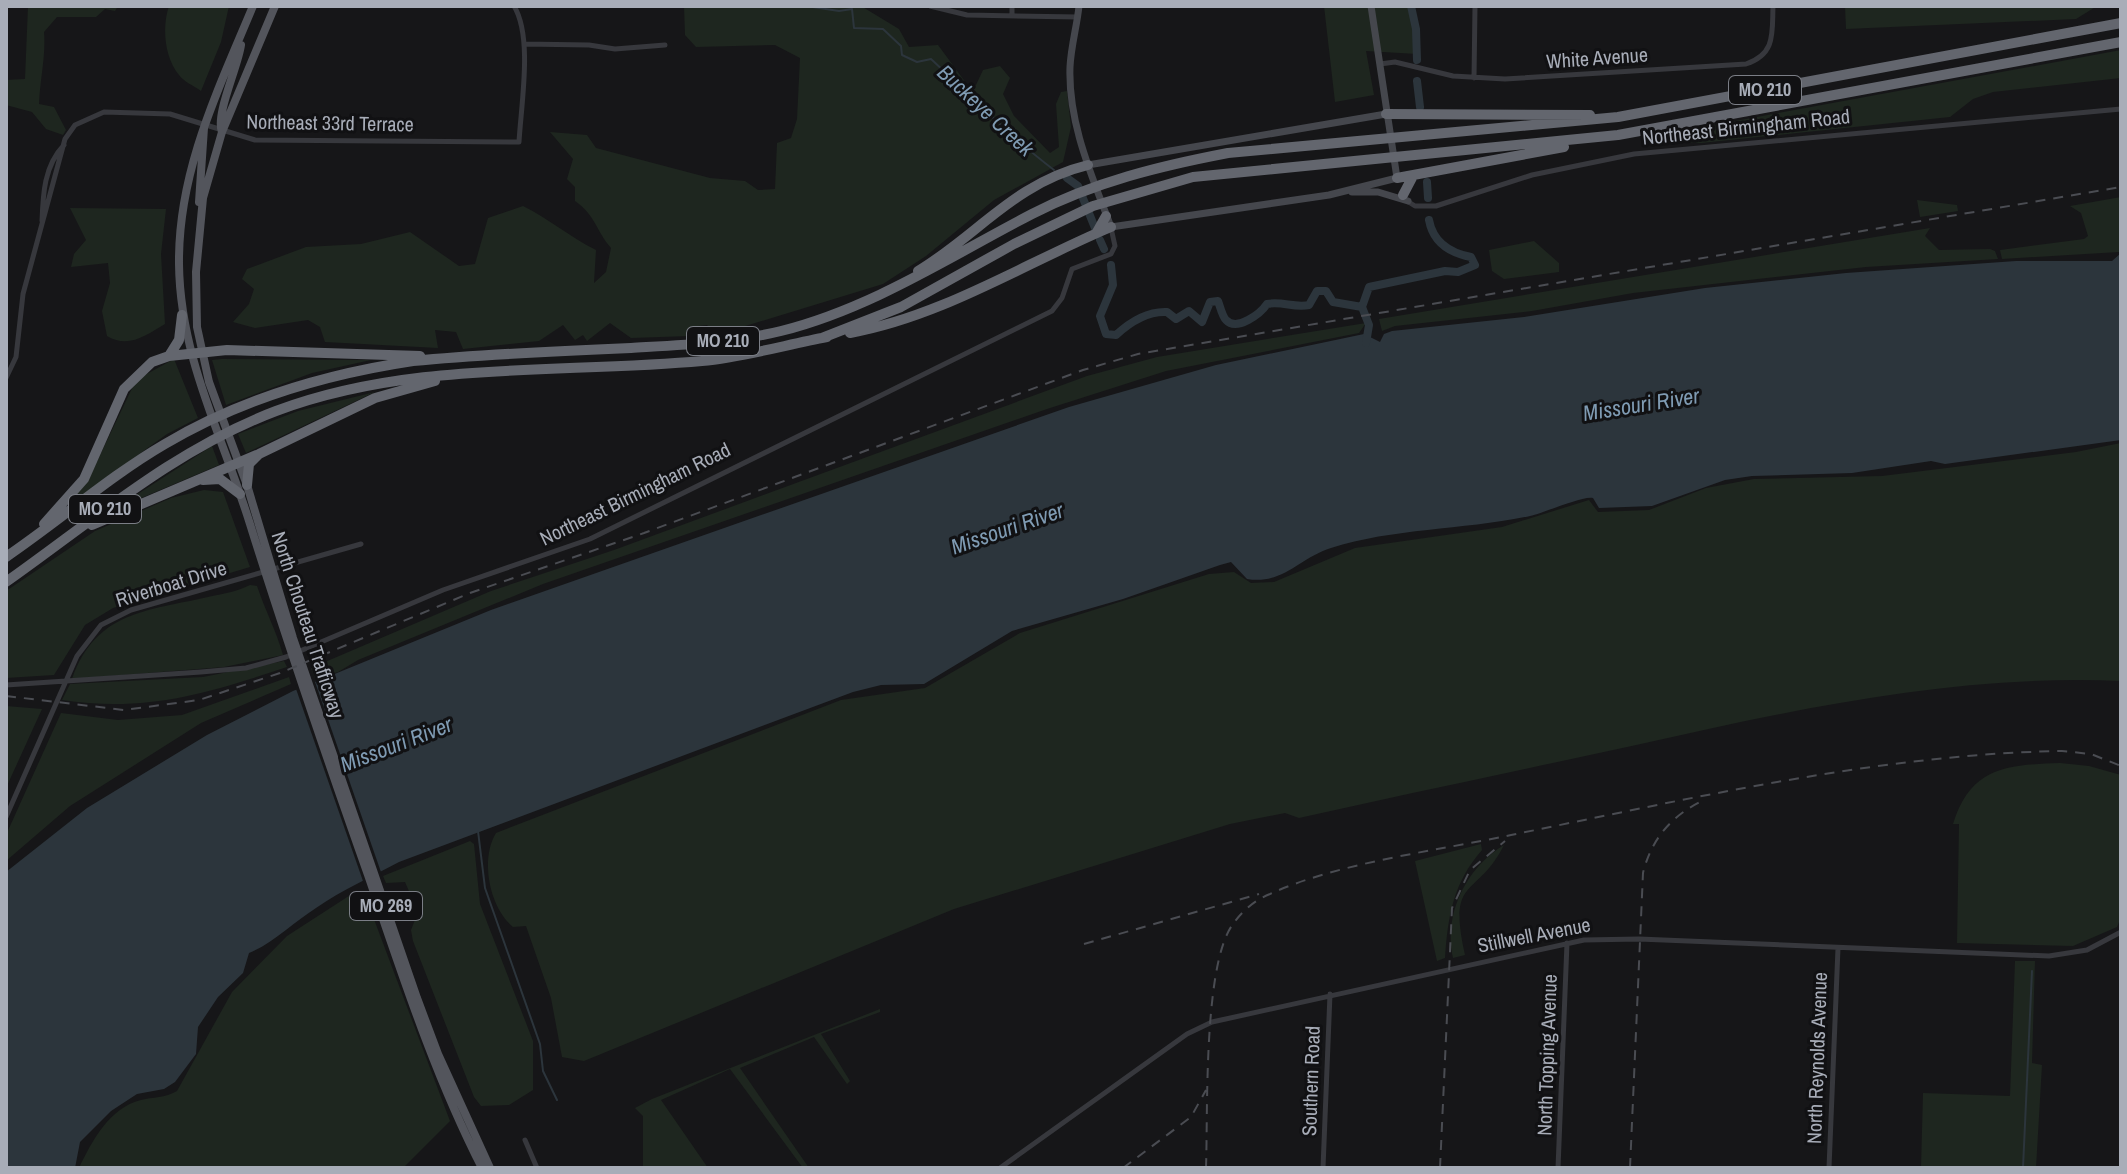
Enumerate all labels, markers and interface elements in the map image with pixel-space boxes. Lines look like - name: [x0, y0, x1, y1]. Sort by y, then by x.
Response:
- street label: White Avenue: [1545, 40, 1649, 75]
- water label: Buckeye Creek: [931, 57, 1042, 163]
- road number: MO 210: [1729, 76, 1801, 104]
- street label: Northeast Birmingham Road: [1641, 102, 1851, 151]
- street label: Northeast 33rd Terrace: [246, 108, 414, 137]
- road number: MO 210: [687, 327, 759, 355]
- water label: Missouri River: [1581, 380, 1702, 428]
- street label: Northeast Birmingham Road: [535, 436, 735, 551]
- water label: Missouri River: [947, 494, 1068, 561]
- road number: MO 210: [69, 495, 141, 523]
- street label: North Chouteau Trafficway: [266, 528, 352, 722]
- street label: Riverboat Drive: [112, 554, 230, 613]
- water label: Missouri River: [336, 709, 457, 779]
- road number: MO 269: [350, 892, 422, 920]
- street label: Stillwell Avenue: [1475, 910, 1593, 959]
- street label: North Reynolds Avenue: [1800, 972, 1833, 1144]
- street label: North Topping Avenue: [1530, 974, 1563, 1136]
- street label: Southern Road: [1295, 1025, 1326, 1137]

